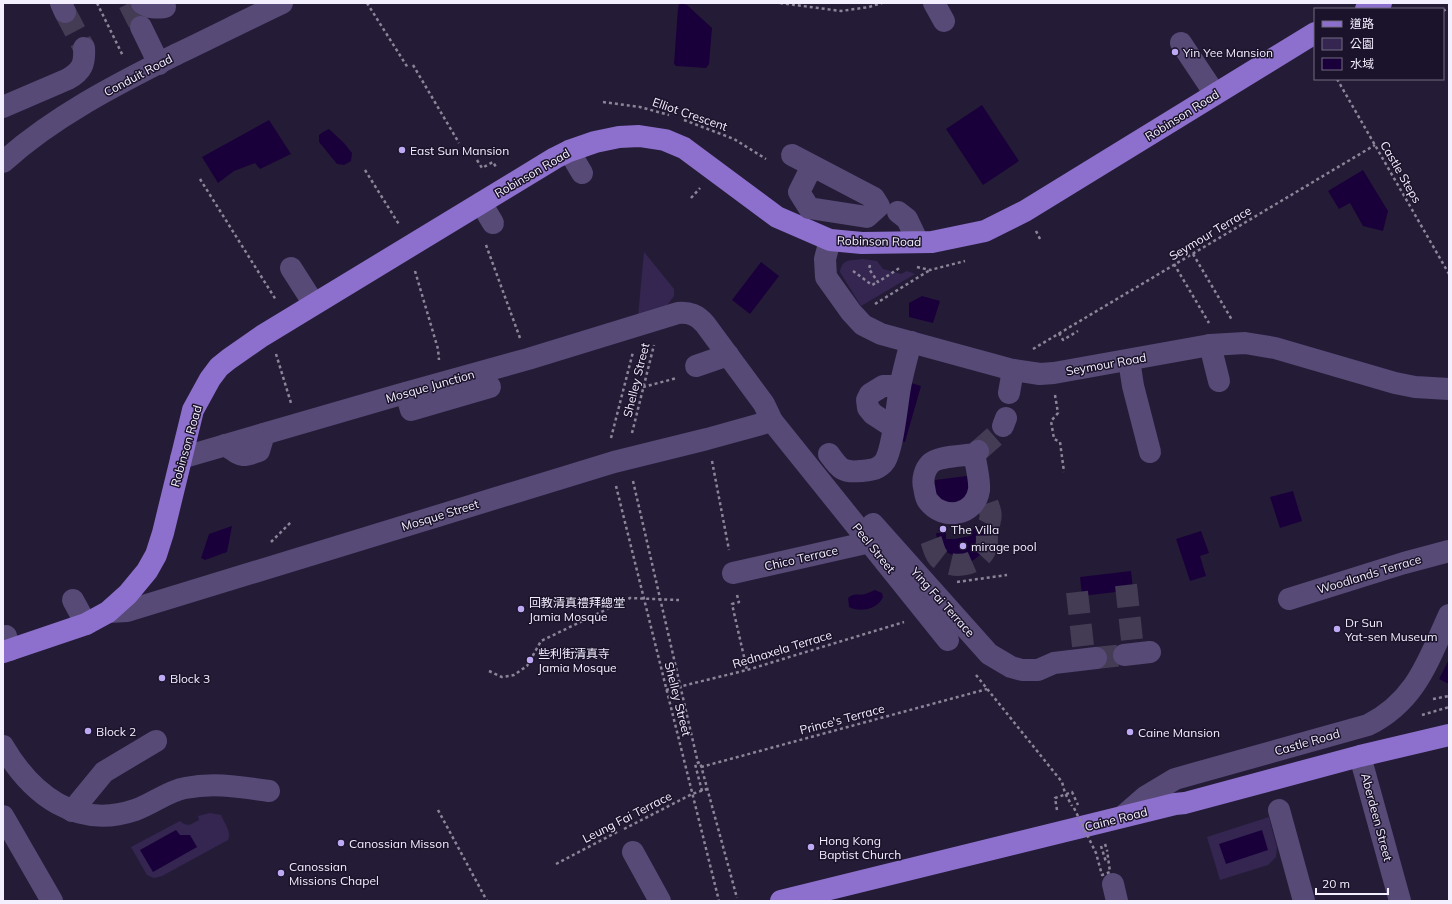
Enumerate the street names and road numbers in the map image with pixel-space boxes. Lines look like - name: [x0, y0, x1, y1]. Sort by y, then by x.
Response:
- street label: Conduit Road: [101, 51, 175, 99]
- street label: Robinson Road: [1142, 86, 1222, 144]
- street label: Elliot Crescent: [651, 94, 729, 134]
- street label: Castle Steps: [1377, 138, 1425, 206]
- street label: Robinson Road: [492, 145, 572, 201]
- street label: Seymour Terrace: [1166, 203, 1254, 263]
- street label: Robinson Road: [837, 233, 921, 249]
- street label: Shelley Street: [620, 341, 652, 419]
- street label: Seymour Road: [1065, 350, 1147, 378]
- street label: Mosque Junction: [384, 366, 476, 406]
- street label: Robinson Road: [167, 403, 205, 489]
- street label: Mosque Street: [400, 496, 480, 534]
- street label: Peel Street: [849, 520, 899, 576]
- street label: Chico Terrace: [763, 542, 839, 574]
- street label: Woodlands Terrace: [1315, 551, 1423, 597]
- street label: Ying Fai Terrace: [907, 563, 978, 640]
- street label: Rednaxela Terrace: [730, 627, 834, 671]
- street label: Shelley Street: [662, 660, 694, 738]
- street label: Prince's Terrace: [798, 700, 886, 738]
- street label: Castle Road: [1273, 726, 1341, 758]
- street label: Aberdeen Street: [1358, 771, 1396, 863]
- street label: Leung Fai Terrace: [580, 788, 674, 846]
- street label: Caine Road: [1083, 804, 1149, 834]

